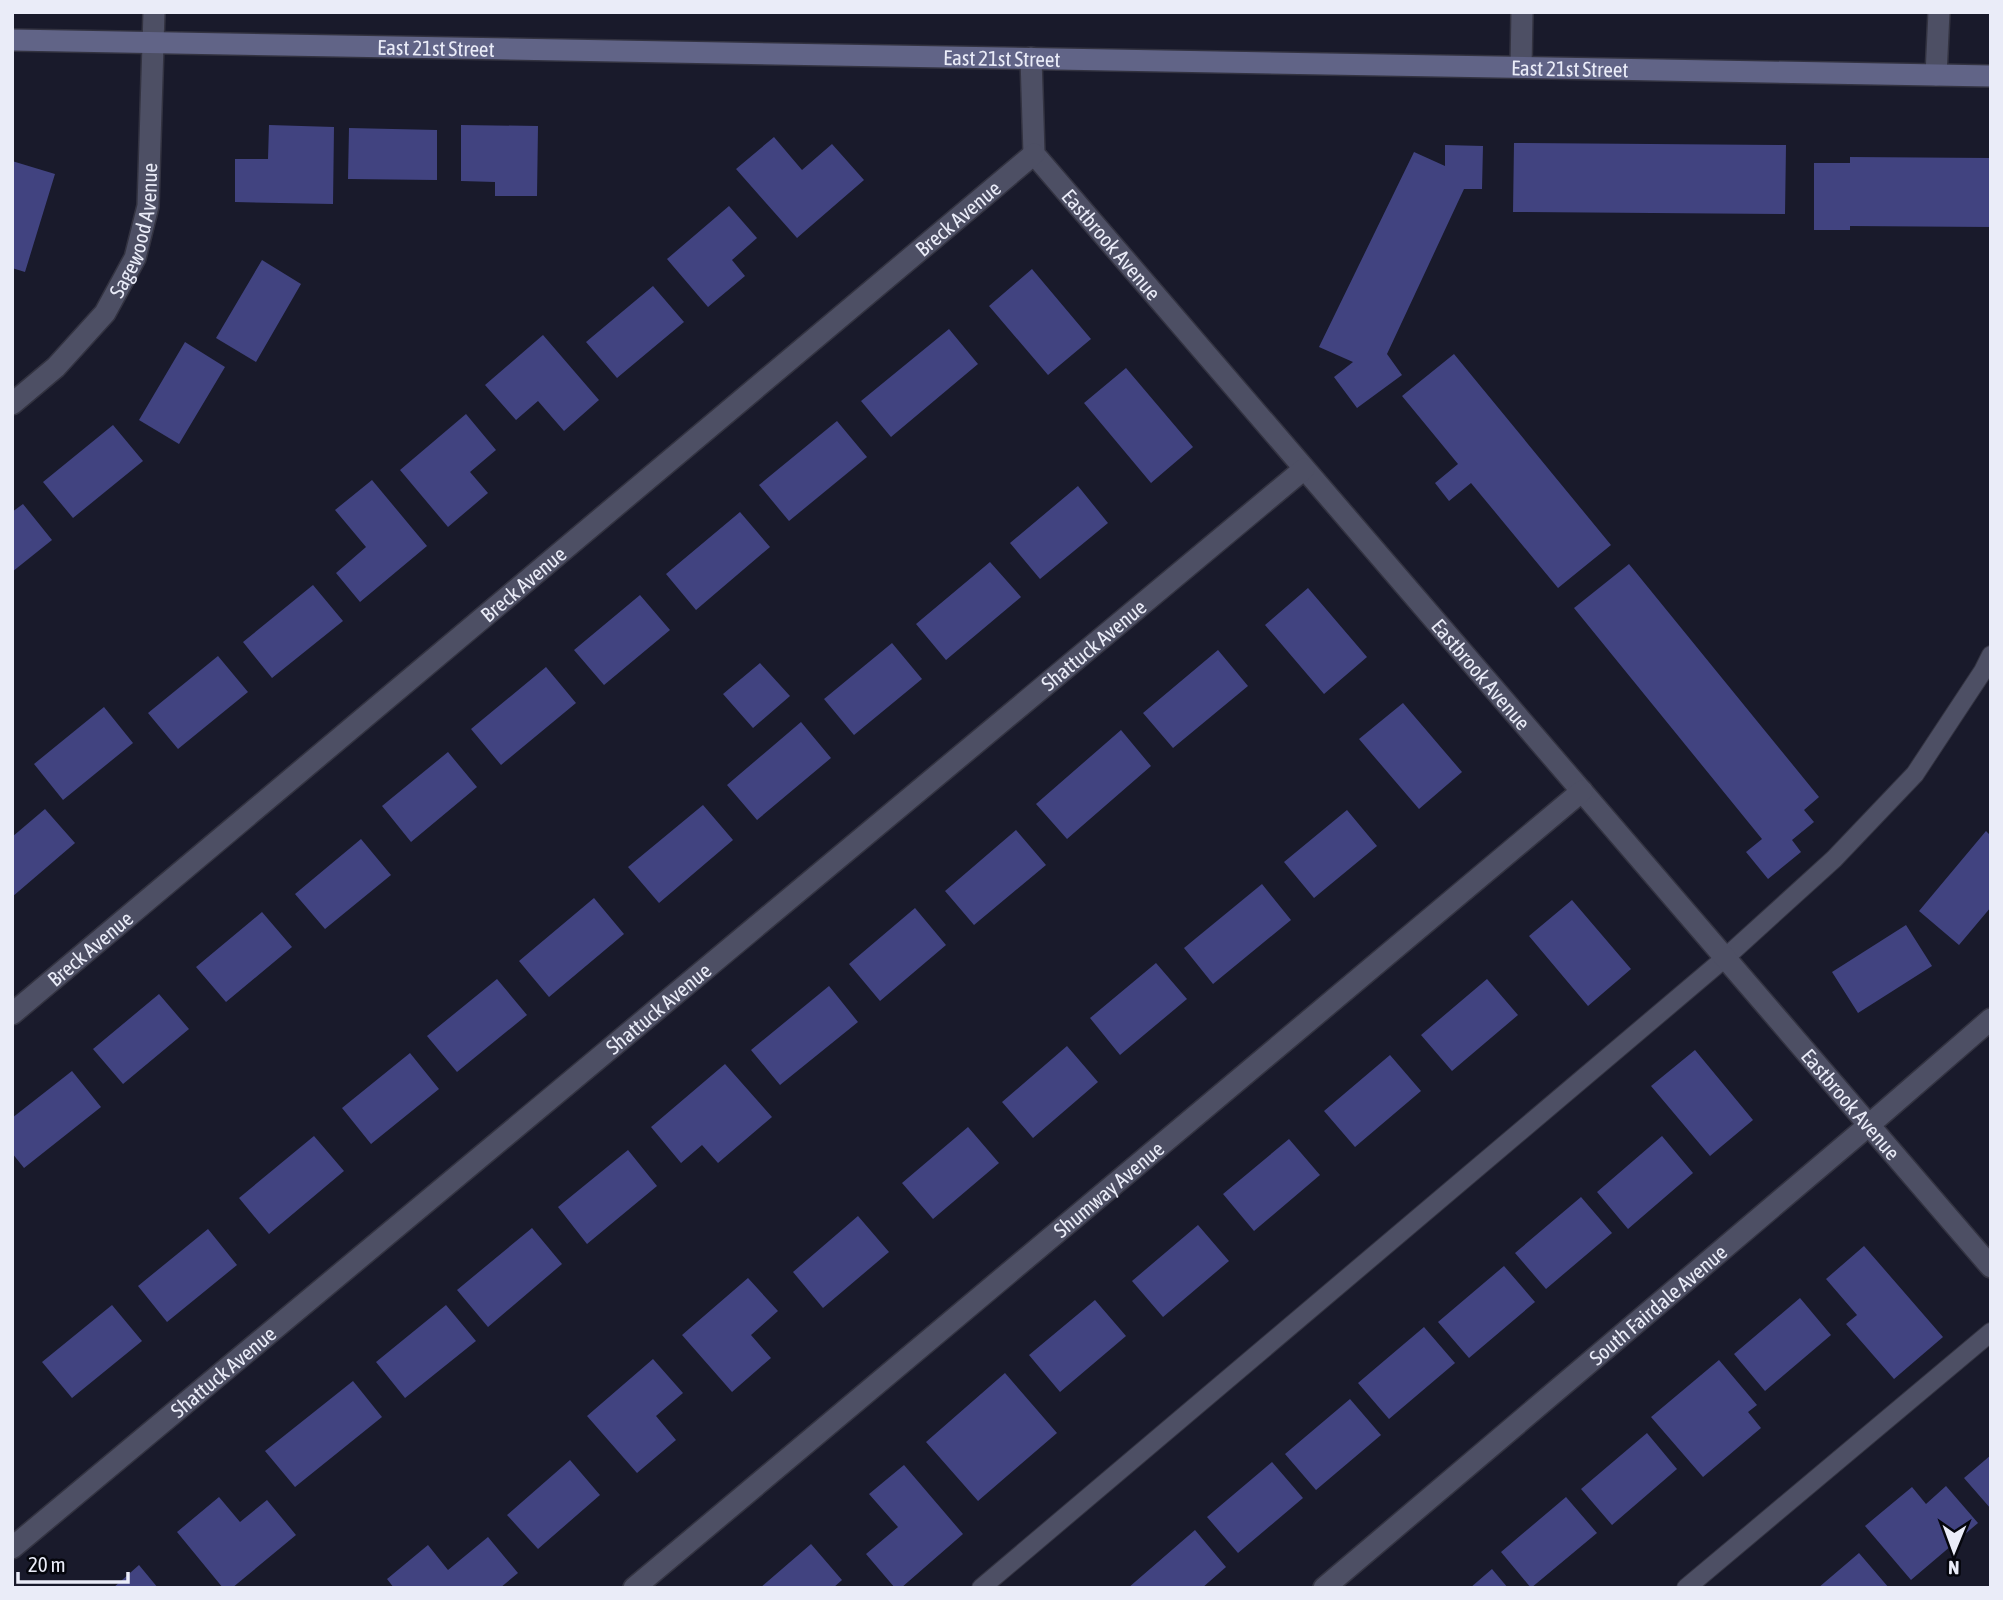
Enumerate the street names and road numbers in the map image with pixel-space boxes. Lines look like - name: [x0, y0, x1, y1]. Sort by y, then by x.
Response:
- street label: East 21st Street: [377, 35, 495, 61]
- street label: East 21st Street: [943, 45, 1061, 71]
- street label: East 21st Street: [1511, 55, 1629, 81]
- street label: Sagewood Avenue: [104, 162, 161, 301]
- street label: Breck Avenue: [910, 176, 1005, 261]
- street label: Eastbrook Avenue: [1057, 184, 1166, 305]
- street label: Breck Avenue: [476, 541, 571, 626]
- street label: Shattuck Avenue: [1036, 594, 1151, 695]
- street label: Eastbrook Avenue: [1427, 614, 1535, 734]
- street label: Breck Avenue: [43, 906, 137, 991]
- street label: Shattuck Avenue: [601, 958, 716, 1059]
- street label: Eastbrook Avenue: [1797, 1044, 1905, 1164]
- street label: Shumway Avenue: [1049, 1136, 1168, 1242]
- street label: South Fairdale Avenue: [1584, 1239, 1731, 1369]
- street label: Shattuck Avenue: [166, 1321, 280, 1422]

